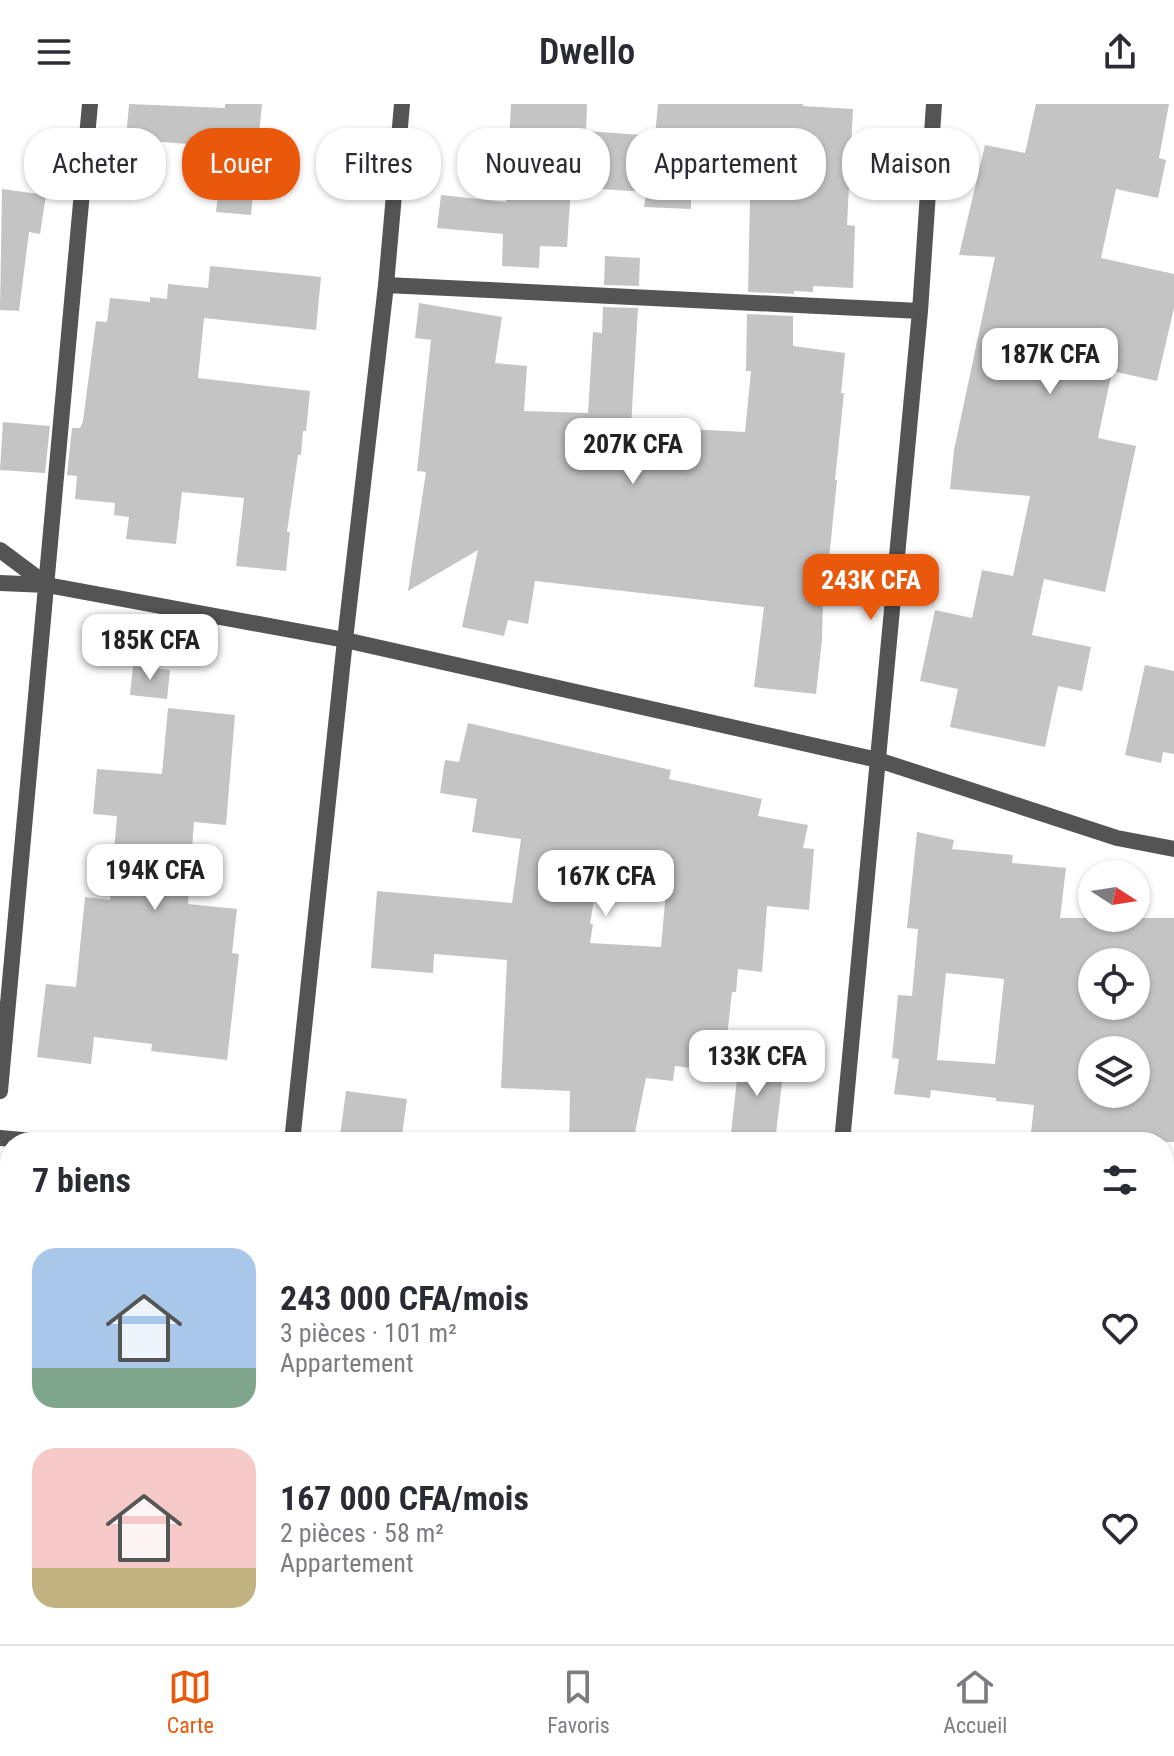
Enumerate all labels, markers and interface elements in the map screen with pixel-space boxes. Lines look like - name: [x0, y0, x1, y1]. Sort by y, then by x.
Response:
- icon: menu: [32, 30, 76, 74]
- icon: share: [1098, 30, 1142, 74]
- text: Dwello: [539, 31, 635, 73]
- chip: Acheter: [24, 128, 166, 200]
- chip: Louer: [182, 128, 300, 200]
- chip: Filtres: [316, 128, 441, 200]
- chip: Nouveau: [457, 128, 610, 200]
- chip: Appartement: [626, 128, 826, 200]
- chip: Maison: [842, 128, 979, 200]
- pin: 187K CFA: [967, 328, 1133, 396]
- text: 187K CFA: [1000, 339, 1100, 369]
- pin: 207K CFA: [550, 418, 716, 486]
- text: 207K CFA: [583, 429, 683, 459]
- pin: 243K CFA: [788, 554, 954, 622]
- text: 243K CFA: [821, 565, 921, 595]
- pin: 185K CFA: [67, 614, 233, 682]
- text: 185K CFA: [100, 625, 200, 655]
- pin: 194K CFA: [72, 844, 238, 912]
- pin: 167K CFA: [523, 850, 689, 918]
- text: 194K CFA: [105, 855, 205, 885]
- north arrow: [1078, 860, 1150, 932]
- map controls: [1078, 860, 1150, 1108]
- text: 167K CFA: [556, 861, 656, 891]
- button: locate: [1078, 948, 1150, 1020]
- pin: 133K CFA: [674, 1030, 840, 1098]
- button: layers: [1078, 1036, 1150, 1108]
- text: 133K CFA: [707, 1041, 807, 1071]
- icon: filters: [1098, 1158, 1142, 1202]
- text: 7 biens: [32, 1160, 131, 1200]
- text: 243 000 CFA/mois: [280, 1278, 529, 1318]
- icon: home: [96, 1280, 192, 1376]
- icon: heart: [1098, 1306, 1142, 1350]
- text: 3 pièces · 101 m²: [280, 1318, 457, 1348]
- text: Appartement: [280, 1348, 414, 1378]
- text: 167 000 CFA/mois: [280, 1478, 529, 1518]
- icon: home: [96, 1480, 192, 1576]
- icon: heart: [1098, 1506, 1142, 1550]
- text: 2 pièces · 58 m²: [280, 1518, 444, 1548]
- text: Appartement: [280, 1548, 414, 1578]
- tab: Carte: [167, 1665, 214, 1738]
- tab: Favoris: [547, 1665, 610, 1738]
- tab: Accueil: [943, 1665, 1007, 1738]

